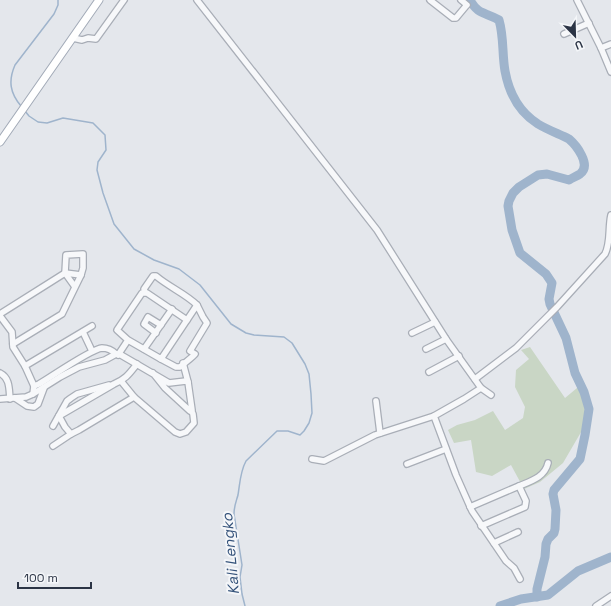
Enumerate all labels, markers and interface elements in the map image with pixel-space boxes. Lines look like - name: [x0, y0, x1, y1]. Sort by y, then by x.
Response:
- north arrow: [555, 16, 595, 56]
- text: U: [573, 37, 585, 53]
- water label: Kali Lengko: [217, 512, 243, 596]
- scale bar: [18, 564, 91, 590]
- text: 100 m: [24, 570, 58, 586]

